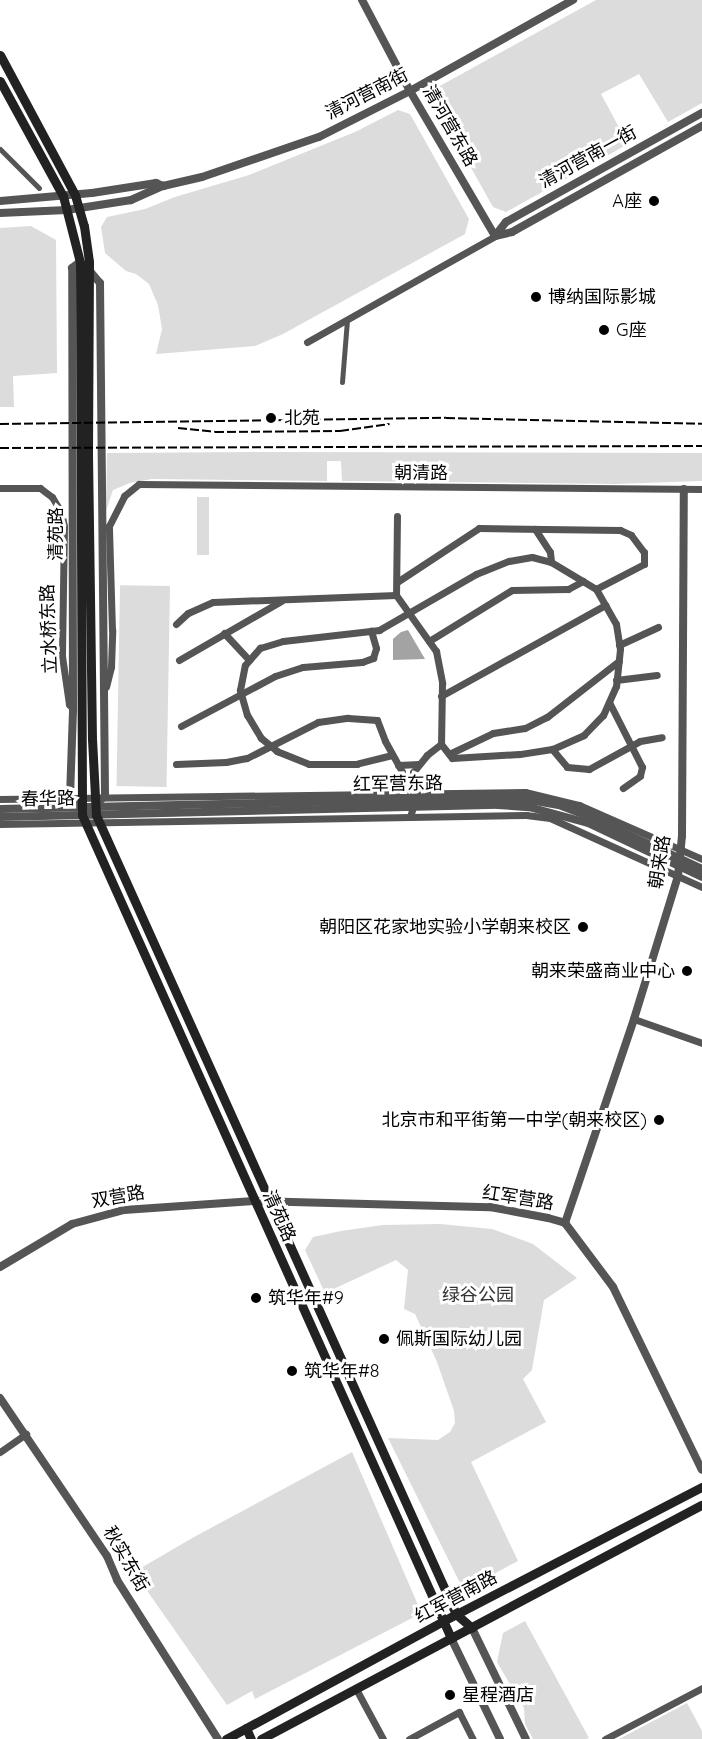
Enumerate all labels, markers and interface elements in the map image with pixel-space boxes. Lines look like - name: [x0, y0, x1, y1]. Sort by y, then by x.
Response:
- street label: 清河营南街: [322, 64, 412, 124]
- street label: 清河营东路: [418, 82, 482, 170]
- street label: 清河营南一街: [536, 121, 640, 193]
- place label: A座: [612, 190, 642, 212]
- marker: A座: [647, 194, 661, 208]
- place label: 博纳国际影城: [548, 286, 656, 308]
- marker: 博纳国际影城: [529, 290, 543, 304]
- place label: G座: [616, 319, 647, 341]
- marker: G座: [597, 323, 611, 337]
- place label: 北苑: [284, 407, 320, 429]
- marker: 北苑: [262, 409, 280, 427]
- street label: 朝清路: [394, 462, 448, 484]
- street label: 清苑路: [45, 507, 67, 561]
- street label: 立水桥东路: [37, 584, 61, 674]
- street label: 红军营东路: [353, 772, 443, 796]
- street label: 春华路: [21, 788, 75, 810]
- street label: 朝来路: [645, 834, 675, 890]
- place label: 朝阳区花家地实验小学朝来校区: [319, 916, 571, 938]
- marker: 朝阳区花家地实验小学朝来校区: [576, 920, 590, 934]
- place label: 朝来荣盛商业中心: [531, 960, 675, 982]
- marker: 朝来荣盛商业中心: [680, 964, 694, 978]
- place label: 北京市和平街第一中学(朝来校区): [382, 1109, 647, 1131]
- marker: 北京市和平街第一中学(朝来校区): [652, 1113, 666, 1127]
- street label: 双营路: [90, 1182, 146, 1212]
- street label: 红军营路: [481, 1182, 555, 1214]
- street label: 清苑路: [258, 1187, 300, 1245]
- park label: 绿谷公园: [442, 1284, 514, 1306]
- place label: 筑华年#9: [268, 1287, 344, 1309]
- marker: 筑华年#9: [249, 1291, 263, 1305]
- place label: 佩斯国际幼儿园: [396, 1328, 522, 1350]
- marker: 佩斯国际幼儿园: [377, 1332, 391, 1346]
- place label: 筑华年#8: [304, 1360, 379, 1382]
- marker: 筑华年#8: [285, 1364, 299, 1378]
- street label: 秋实东街: [99, 1522, 153, 1596]
- street label: 红军营南路: [411, 1566, 501, 1628]
- place label: 星程酒店: [462, 1684, 534, 1706]
- marker: 星程酒店: [443, 1688, 457, 1702]

